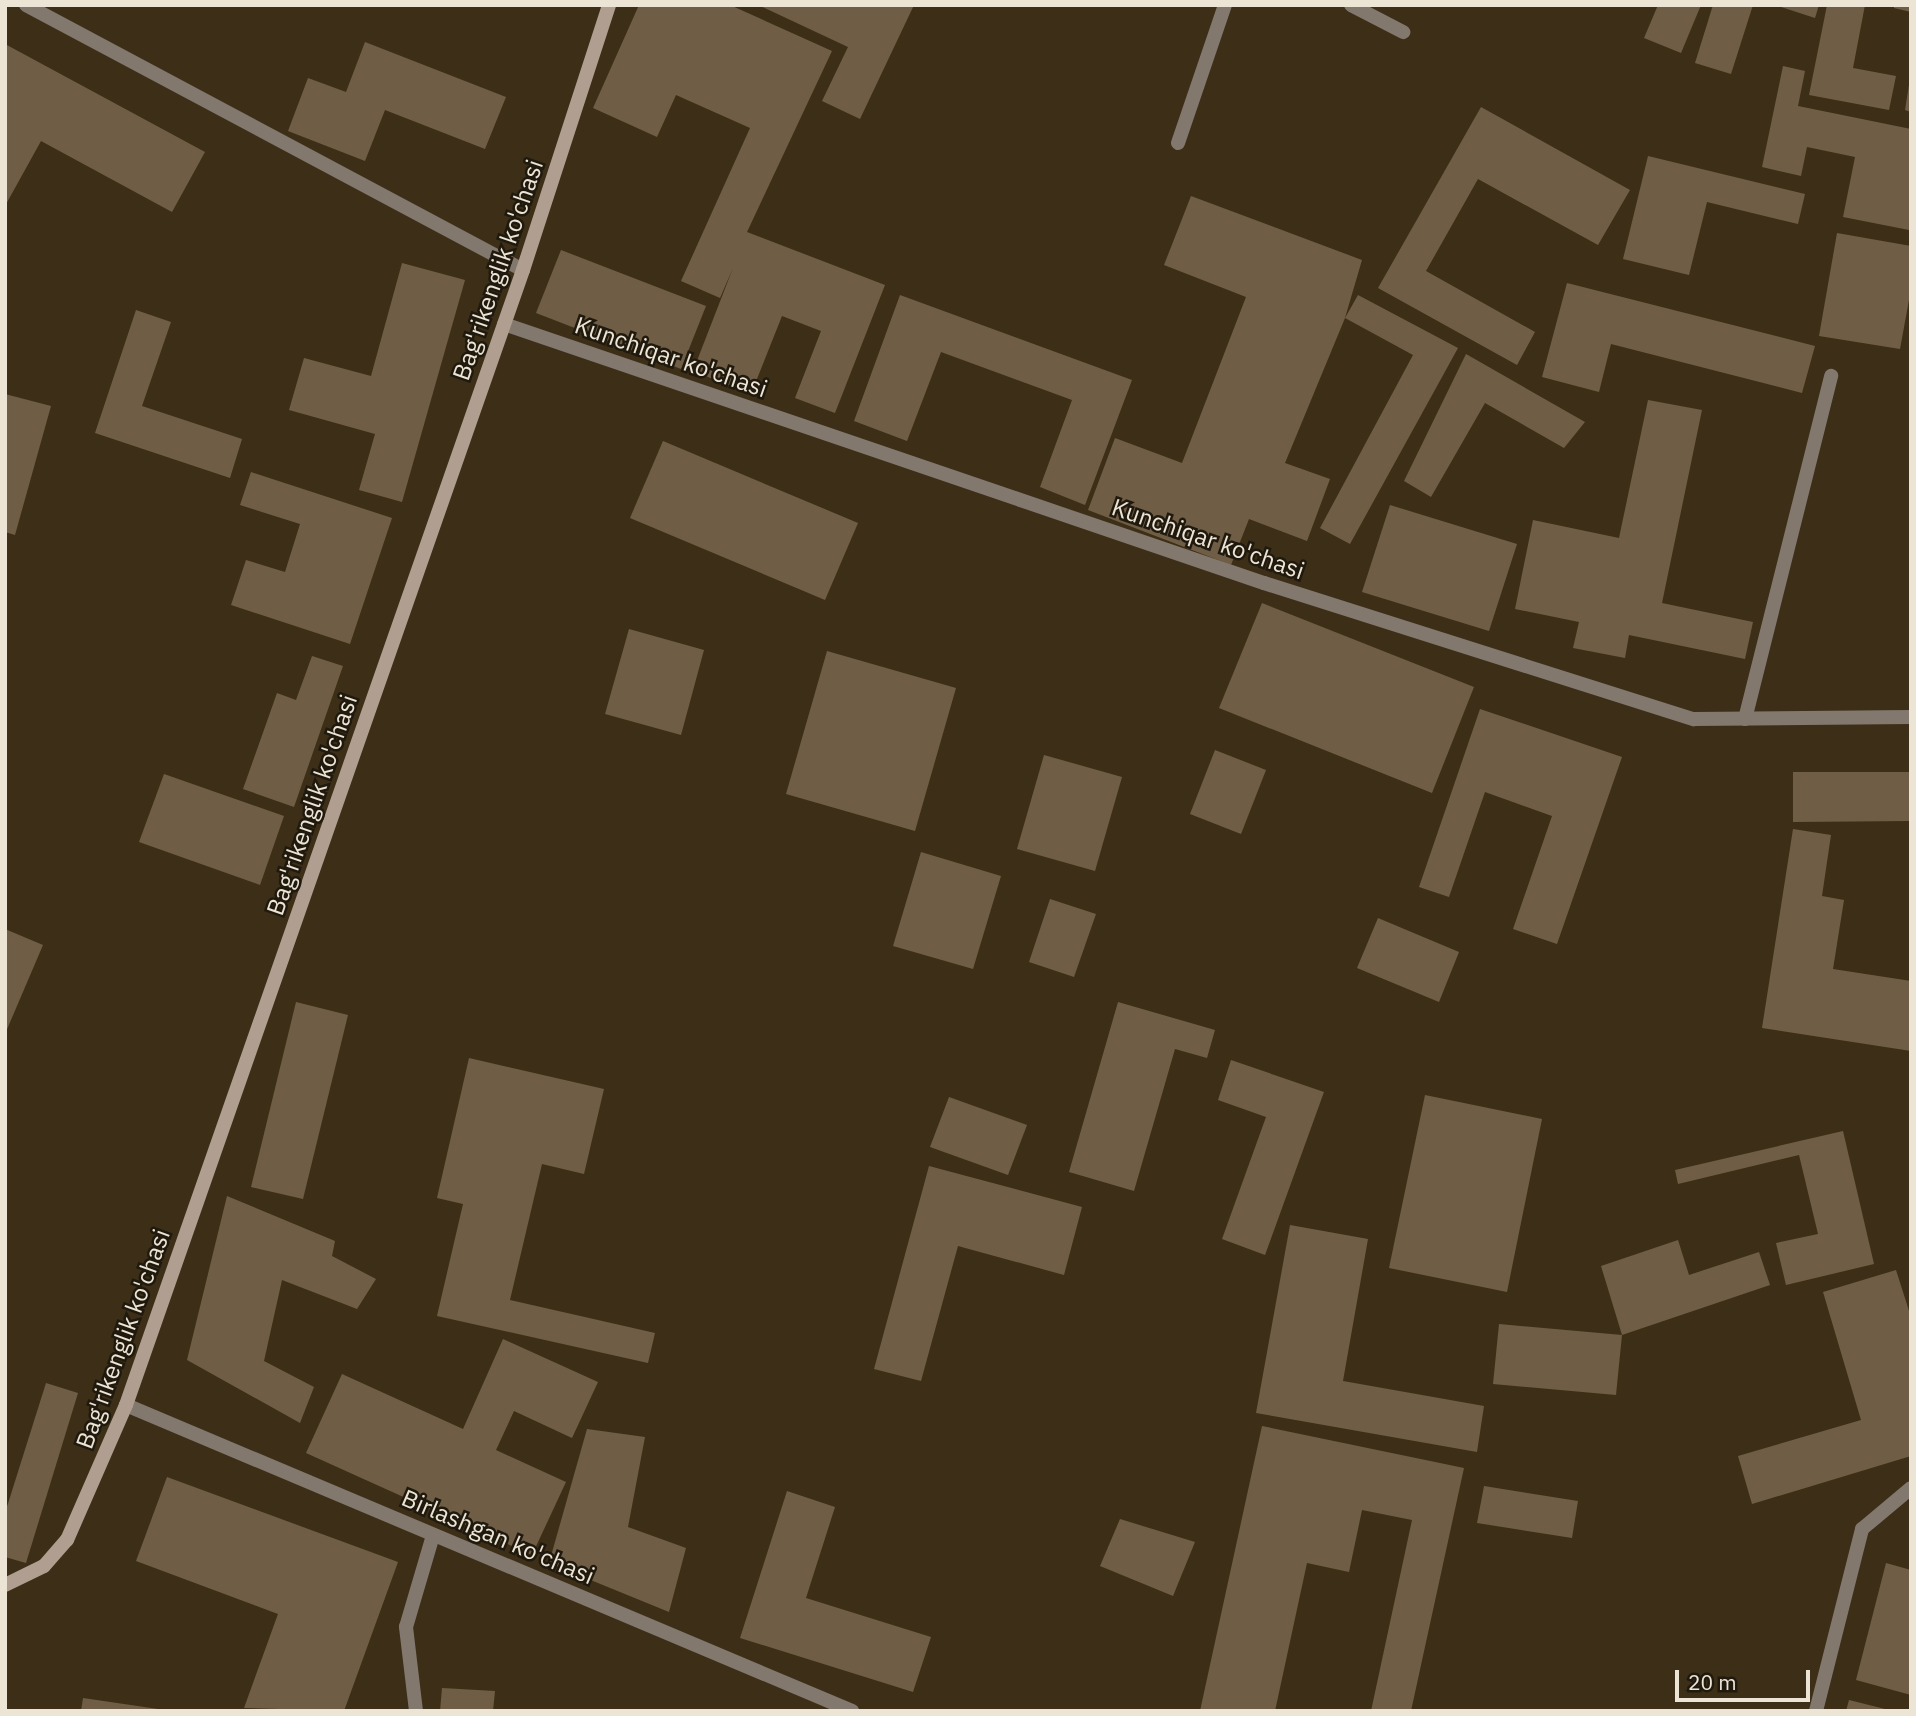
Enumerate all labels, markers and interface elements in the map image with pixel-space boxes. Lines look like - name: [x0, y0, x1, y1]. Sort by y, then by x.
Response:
- street label: Bag'rikenglik ko'chasi: [447, 156, 549, 384]
- street label: Kunchiqar ko'chasi: [571, 311, 771, 403]
- street label: Kunchiqar ko'chasi: [1108, 493, 1308, 585]
- street label: Bag'rikenglik ko'chasi: [261, 691, 363, 919]
- street label: Bag'rikenglik ko'chasi: [70, 1225, 176, 1453]
- street label: Birlashgan ko'chasi: [397, 1483, 599, 1591]
- scale bar: [1678, 1656, 1813, 1700]
- text: 20 m: [1688, 1668, 1737, 1696]

